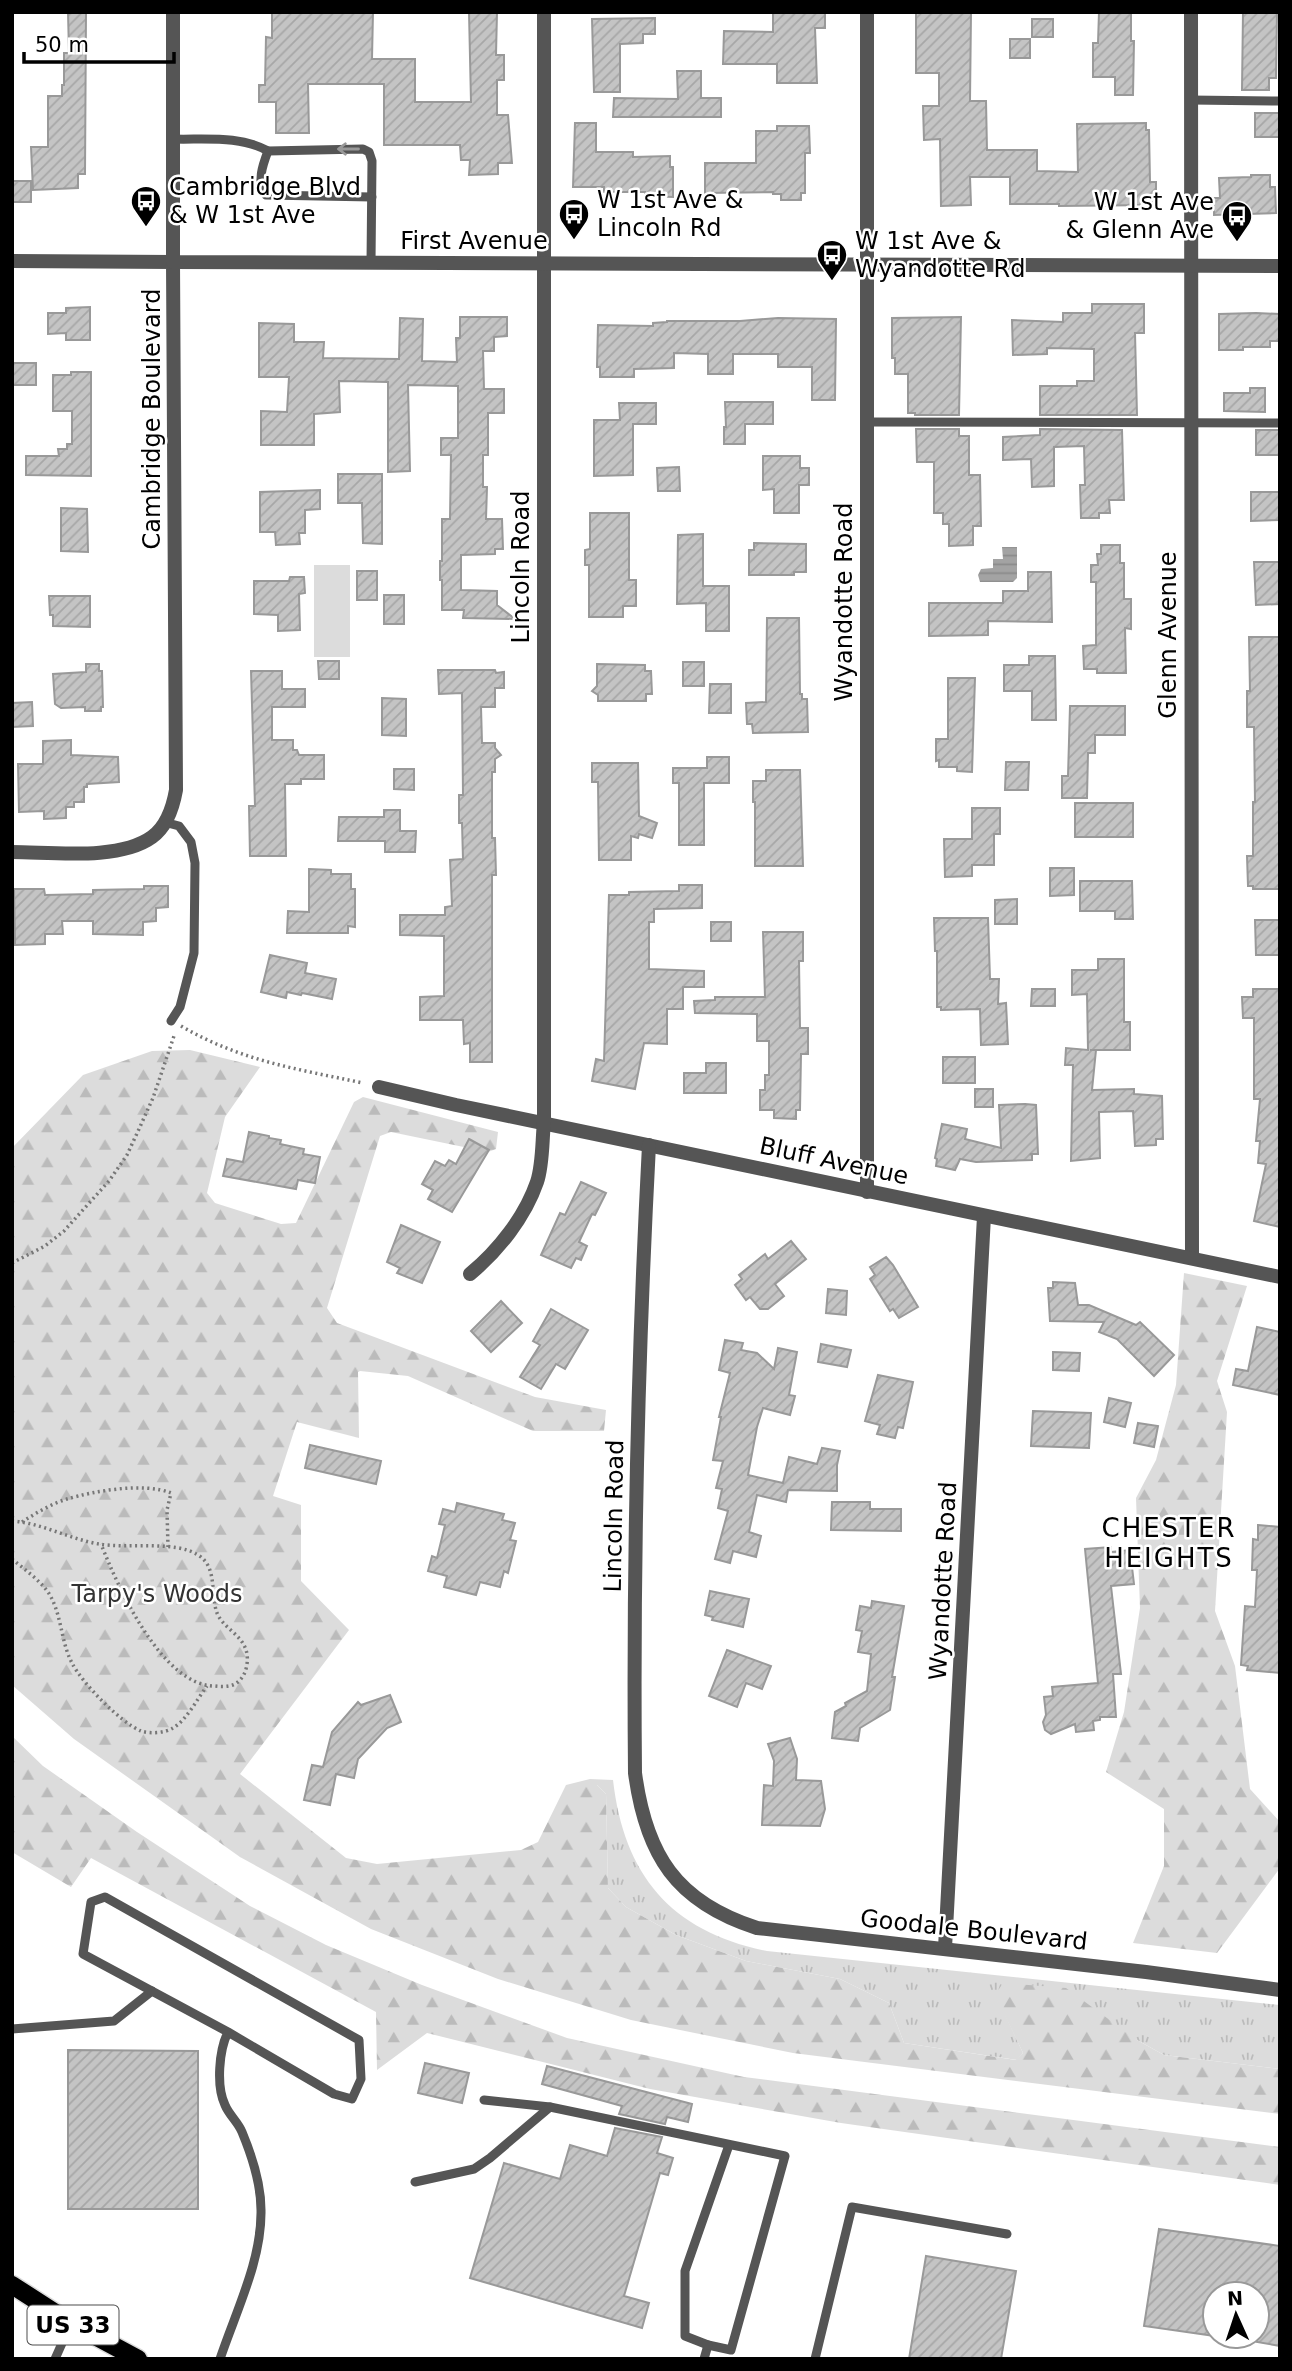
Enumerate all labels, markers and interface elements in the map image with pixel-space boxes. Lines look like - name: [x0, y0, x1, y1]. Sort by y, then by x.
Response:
- scale bar: [24, 21, 175, 65]
- text: 50 m: [35, 33, 89, 57]
- one-way arrow: [336, 142, 359, 156]
- place label: Cambridge Blvd & W 1st Ave: [169, 173, 361, 229]
- bus stop icon: Cambridge Blvd & W 1st Ave: [129, 184, 163, 228]
- place label: W 1st Ave & Lincoln Rd: [597, 186, 744, 242]
- place label: W 1st Ave & Glenn Ave: [1066, 188, 1214, 244]
- bus stop icon: W 1st Ave & Lincoln Rd: [557, 197, 591, 241]
- bus stop icon: W 1st Ave & Glenn Ave: [1220, 199, 1254, 243]
- street label: First Avenue: [400, 227, 548, 255]
- place label: W 1st Ave & Wyandotte Rd: [855, 227, 1025, 283]
- bus stop icon: W 1st Ave & Wyandotte Rd: [815, 238, 849, 282]
- street label: Cambridge Boulevard: [138, 289, 166, 549]
- street label: Lincoln Road: [507, 491, 535, 643]
- street label: Wyandotte Road: [830, 503, 858, 701]
- street label: Glenn Avenue: [1154, 551, 1182, 719]
- street label: Bluff Avenue: [757, 1132, 911, 1190]
- street label: Lincoln Road: [599, 1439, 629, 1593]
- street label: Wyandotte Road: [924, 1481, 962, 1681]
- district label: CHESTER HEIGHTS: [1101, 1513, 1237, 1573]
- park label: Tarpy's Woods: [71, 1580, 242, 1608]
- street label: Goodale Boulevard: [859, 1904, 1089, 1956]
- north arrow: [1201, 2280, 1271, 2350]
- text: N: [1227, 2287, 1244, 2309]
- road number: US 33: [28, 2306, 119, 2344]

